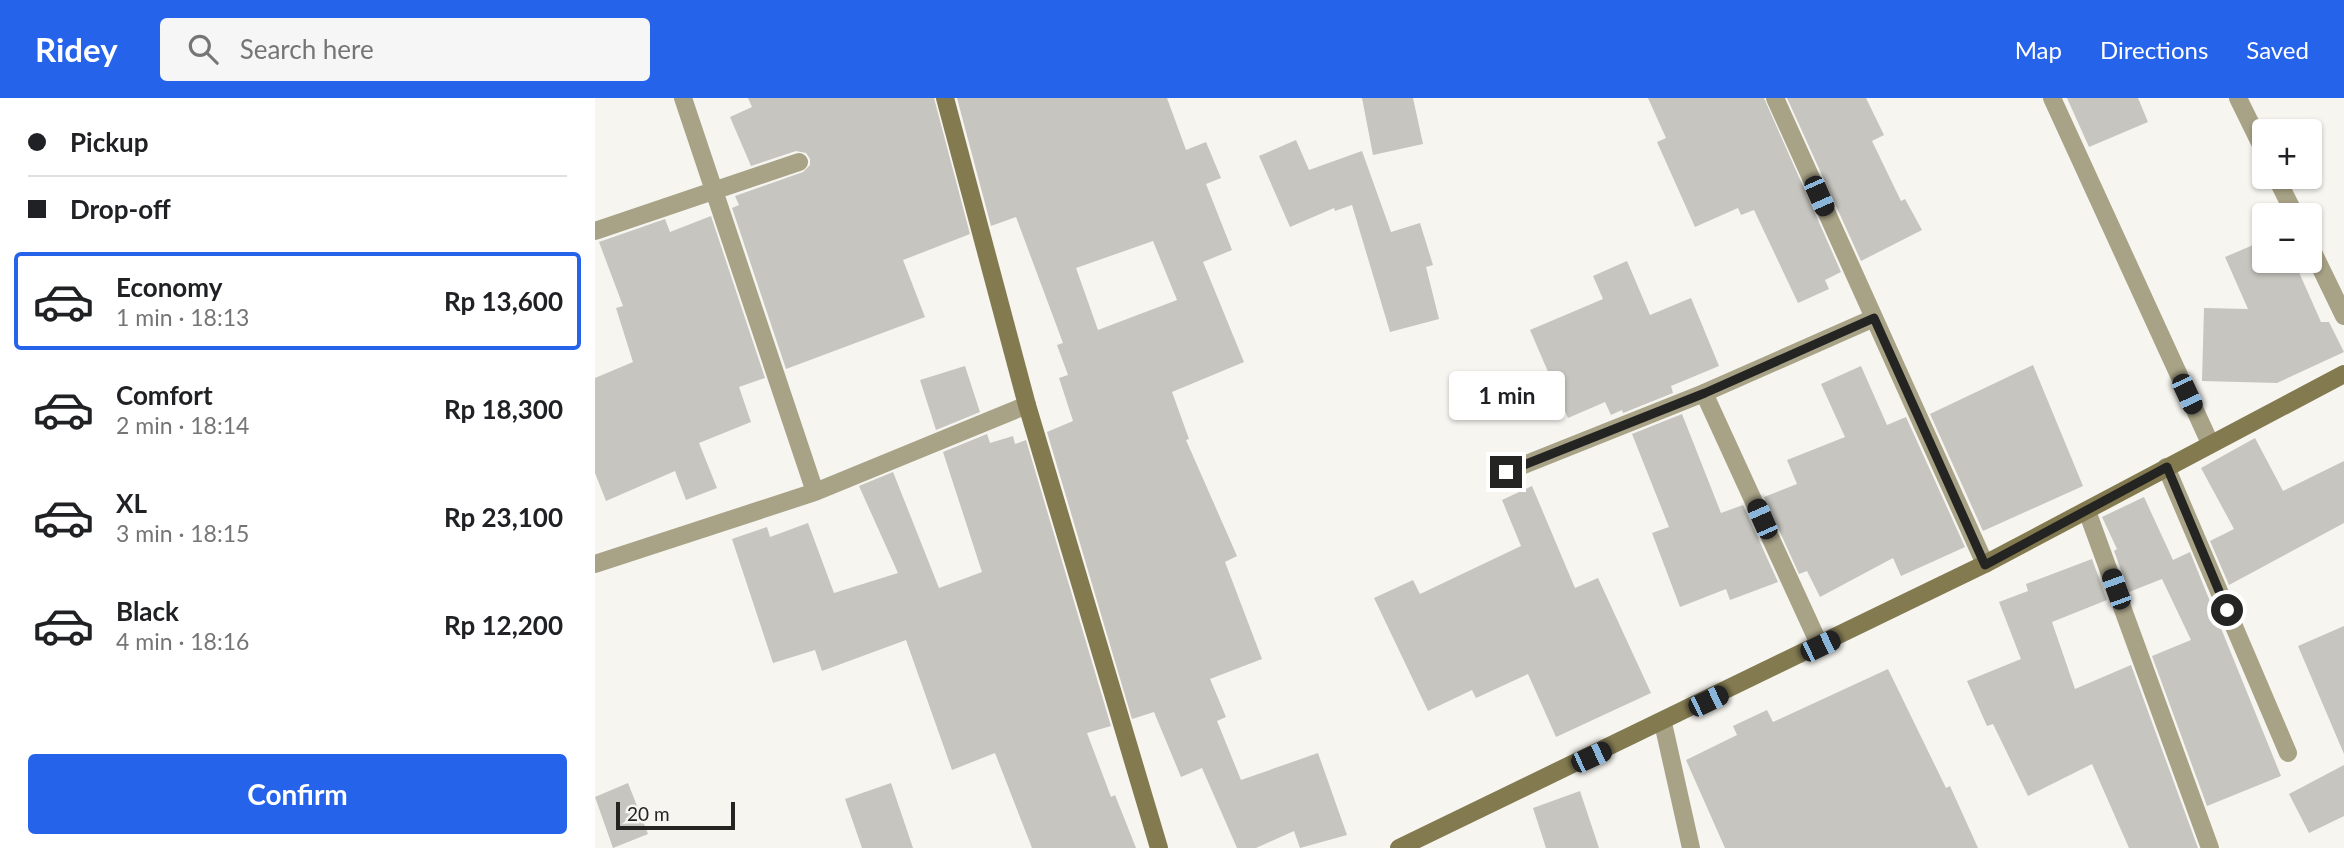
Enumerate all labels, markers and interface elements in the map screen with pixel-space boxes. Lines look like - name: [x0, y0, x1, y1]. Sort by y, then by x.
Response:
- search box: [160, 18, 650, 81]
- text: Ridey: [35, 29, 118, 69]
- icon: search: [184, 30, 222, 68]
- text: Search here: [240, 33, 374, 65]
- text: Map: [2015, 35, 2062, 64]
- text: Directions: [2100, 35, 2208, 64]
- text: Saved: [2246, 35, 2309, 64]
- map controls: [2252, 119, 2322, 273]
- button: +: [2252, 119, 2322, 189]
- text: Pickup: [70, 126, 149, 158]
- car: [1801, 173, 1838, 219]
- text: Drop-off: [70, 193, 171, 225]
- button: −: [2252, 203, 2322, 273]
- icon: car: [32, 270, 95, 333]
- text: Economy: [116, 271, 222, 303]
- text: Rp 13,600: [444, 285, 563, 317]
- text: 1 min · 18:13: [116, 303, 249, 331]
- callout: 1 min: [1448, 370, 1564, 420]
- car: [2169, 371, 2206, 417]
- icon: car: [32, 378, 95, 441]
- text: Comfort: [116, 379, 213, 411]
- text: 1 min: [1478, 381, 1536, 409]
- text: Rp 18,300: [444, 393, 563, 425]
- text: 2 min · 18:14: [116, 411, 249, 439]
- route end: [1490, 456, 1522, 488]
- icon: car: [32, 486, 95, 549]
- text: XL: [116, 487, 147, 519]
- car: [1744, 496, 1781, 542]
- text: Rp 23,100: [444, 501, 563, 533]
- text: 3 min · 18:15: [116, 519, 249, 547]
- car: [2099, 566, 2134, 612]
- icon: car: [32, 594, 95, 657]
- route start: [2211, 594, 2243, 626]
- text: Black: [116, 595, 179, 627]
- text: Rp 12,200: [444, 609, 563, 641]
- text: 4 min · 18:16: [116, 627, 249, 655]
- car: [1797, 627, 1844, 665]
- car: [1685, 682, 1732, 720]
- car: [1568, 739, 1615, 775]
- button: Confirm: [28, 754, 567, 834]
- scale bar: [616, 799, 735, 831]
- text: 20 m: [627, 802, 670, 825]

